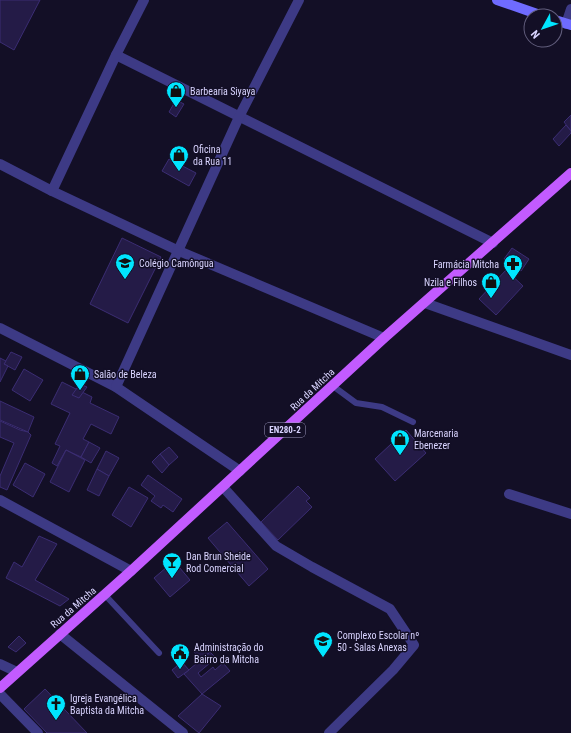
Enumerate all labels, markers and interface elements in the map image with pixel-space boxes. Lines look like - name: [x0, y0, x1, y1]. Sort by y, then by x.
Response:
- north arrow: [523, 8, 563, 48]
- text: N: [528, 27, 543, 41]
- shop icon: Barbearia Siyaya: [165, 80, 187, 108]
- place label: Barbearia Siyaya: [190, 86, 256, 97]
- shop icon: Oficina da Rua 11: [168, 144, 190, 172]
- place label: Oficina da Rua 11: [193, 144, 232, 167]
- school or university icon: Colégio Camôngua: [114, 252, 136, 280]
- pharmacy icon: Farmácia Mitcha: [502, 253, 524, 281]
- place label: Colégio Camôngua: [139, 258, 214, 269]
- place label: Farmácia Mitcha: [433, 259, 499, 270]
- shop icon: Nzila e Filhos: [480, 271, 502, 299]
- place label: Nzila e Filhos: [424, 277, 477, 288]
- shop icon: Salão de Beleza: [69, 363, 91, 391]
- street label: Rua da Mitcha: [288, 366, 337, 413]
- place label: Salão de Beleza: [94, 369, 157, 380]
- road number: EN280-2: [265, 423, 305, 437]
- shop icon: Marcenaria Ebenezer: [389, 428, 411, 456]
- place label: Marcenaria Ebenezer: [414, 428, 459, 451]
- bar icon: Dan Brun Sheide Rod Comercial: [161, 551, 183, 579]
- place label: Dan Brun Sheide Rod Comercial: [186, 551, 251, 574]
- street label: Rua da Mitcha: [48, 585, 98, 630]
- school or university icon: Complexo Escolar nº 50 - Salas Anexas: [312, 630, 334, 658]
- place label: Complexo Escolar nº 50 - Salas Anexas: [337, 630, 419, 653]
- public building icon: Administração do Bairro da Mitcha: [169, 642, 191, 670]
- place label: Administração do Bairro da Mitcha: [194, 642, 264, 665]
- church icon: Igreja Evangélica Baptista da Mitcha: [45, 693, 67, 721]
- place label: Igreja Evangélica Baptista da Mitcha: [70, 693, 144, 716]

